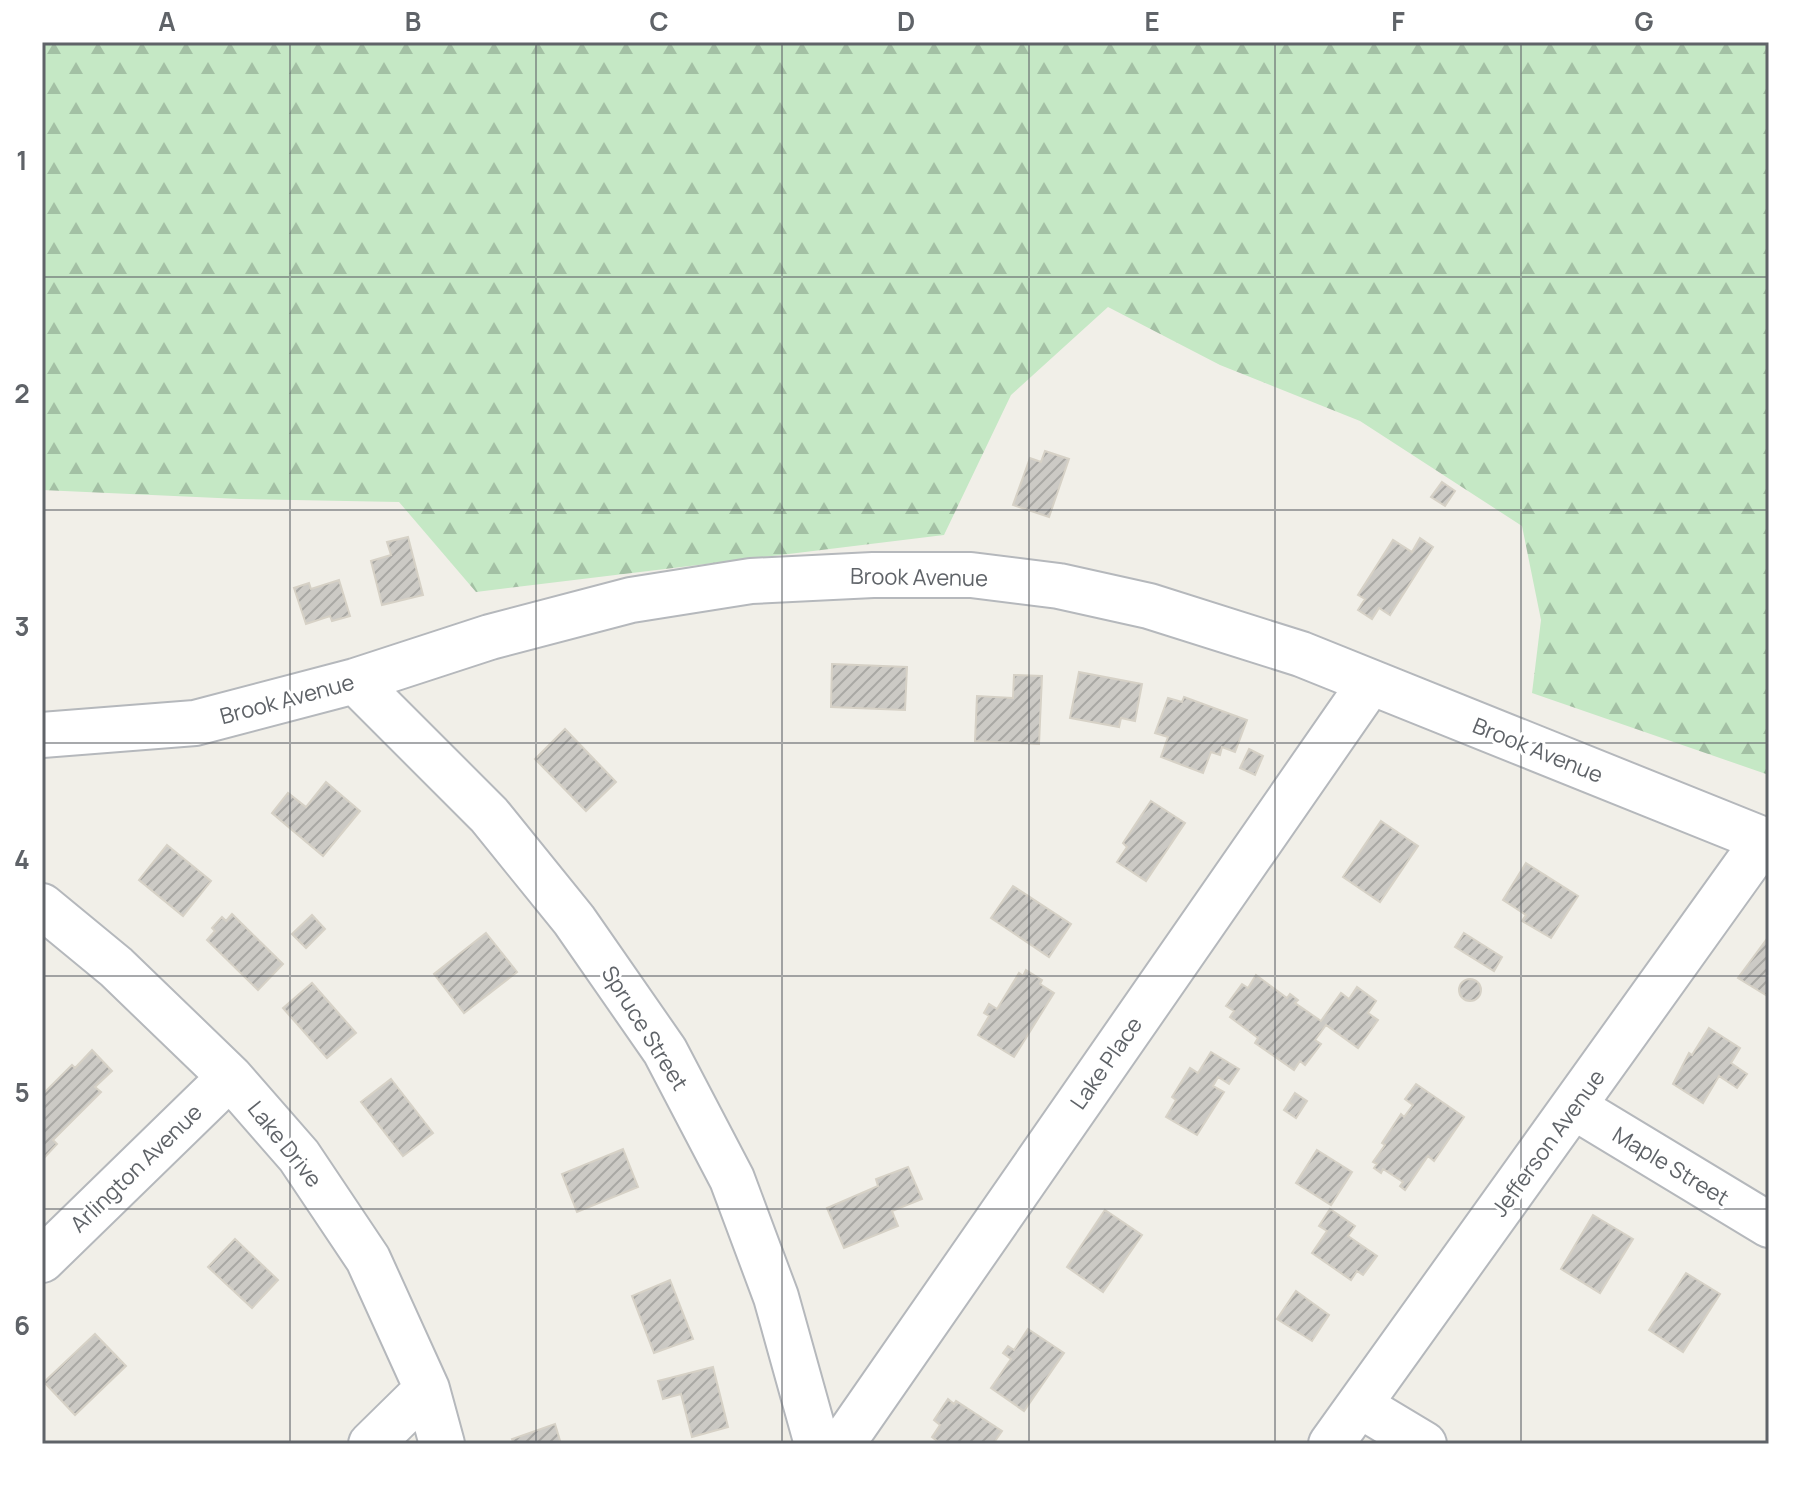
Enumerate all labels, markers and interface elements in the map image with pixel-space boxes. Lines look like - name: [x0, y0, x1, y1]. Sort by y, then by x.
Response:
- text: A: [158, 3, 176, 39]
- text: B: [405, 3, 421, 39]
- text: C: [649, 3, 669, 39]
- text: D: [897, 3, 915, 39]
- text: E: [1144, 3, 1160, 39]
- text: F: [1391, 3, 1405, 39]
- text: G: [1634, 3, 1654, 39]
- text: 1: [16, 142, 28, 178]
- text: 2: [14, 375, 30, 411]
- street label: Brook Avenue: [850, 561, 988, 593]
- text: 3: [14, 608, 30, 644]
- street label: Brook Avenue: [217, 667, 358, 731]
- street label: Brook Avenue: [1468, 710, 1608, 790]
- text: 4: [14, 841, 30, 877]
- street label: Spruce Street: [595, 960, 695, 1096]
- street label: Lake Place: [1063, 1011, 1149, 1115]
- street label: Jefferson Avenue: [1484, 1063, 1612, 1223]
- text: 5: [14, 1074, 30, 1110]
- street label: Lake Drive: [241, 1095, 329, 1194]
- street label: Arlington Avenue: [64, 1097, 209, 1239]
- street label: Maple Street: [1607, 1119, 1735, 1213]
- text: 6: [14, 1307, 30, 1343]

